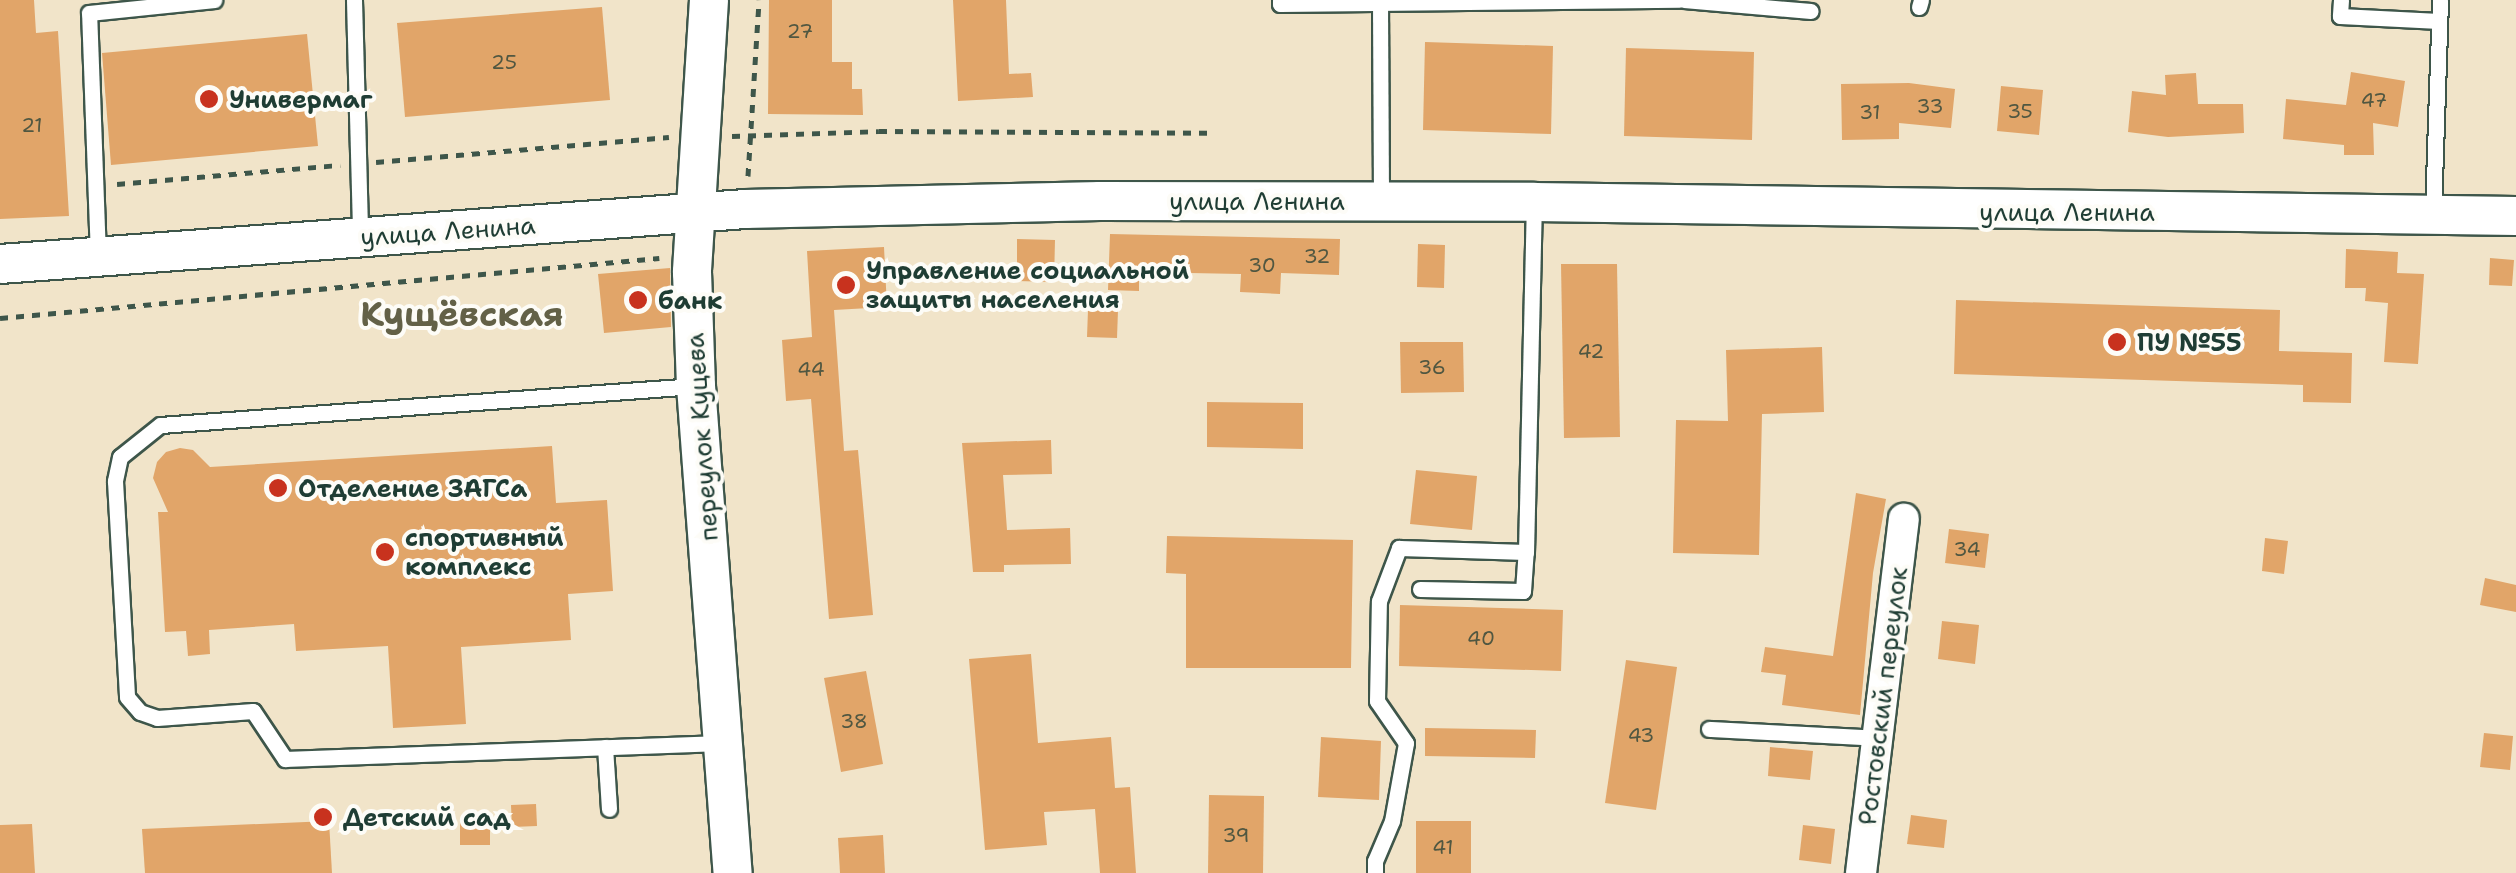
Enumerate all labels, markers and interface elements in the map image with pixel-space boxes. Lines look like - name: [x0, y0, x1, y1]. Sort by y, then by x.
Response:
- house number: 27: [787, 19, 813, 43]
- house number: 25: [491, 50, 517, 74]
- place label: Универмаг: [229, 84, 373, 114]
- marker: Универмаг: [198, 88, 220, 110]
- house number: 47: [2361, 88, 2387, 112]
- house number: 33: [1917, 94, 1943, 118]
- house number: 35: [2007, 99, 2033, 123]
- house number: 31: [1859, 100, 1881, 124]
- house number: 21: [21, 113, 43, 137]
- street label: улица Ленина: [1169, 186, 1345, 216]
- street label: улица Ленина: [1979, 197, 2155, 227]
- street label: улица Ленина: [359, 210, 537, 252]
- house number: 32: [1304, 244, 1330, 268]
- house number: 30: [1248, 253, 1276, 277]
- place label: Управление социальной защиты населения: [866, 256, 1189, 315]
- marker: Управление социальной защиты населения: [835, 274, 857, 296]
- place label: банк: [658, 285, 722, 315]
- marker: банк: [627, 289, 649, 311]
- district label: Кущёвская: [360, 293, 564, 335]
- place label: ПУ №55: [2137, 327, 2242, 357]
- marker: ПУ №55: [2106, 331, 2128, 353]
- street label: переулок Куцева: [680, 332, 724, 542]
- house number: 42: [1578, 339, 1604, 363]
- house number: 36: [1418, 355, 1446, 379]
- house number: 44: [797, 357, 825, 381]
- place label: Отделение ЗАГСа: [298, 473, 527, 503]
- marker: Отделение ЗАГСа: [267, 477, 289, 499]
- place label: спортивный комплекс: [405, 523, 564, 582]
- house number: 34: [1953, 537, 1981, 561]
- marker: спортивный комплекс: [374, 541, 396, 563]
- street label: Ростовский переулок: [1852, 565, 1914, 827]
- house number: 40: [1467, 626, 1495, 650]
- house number: 38: [840, 709, 868, 733]
- house number: 43: [1628, 723, 1654, 747]
- place label: Детский сад: [343, 802, 511, 832]
- marker: Детский сад: [312, 806, 334, 828]
- house number: 39: [1223, 823, 1249, 847]
- house number: 41: [1432, 835, 1454, 859]

